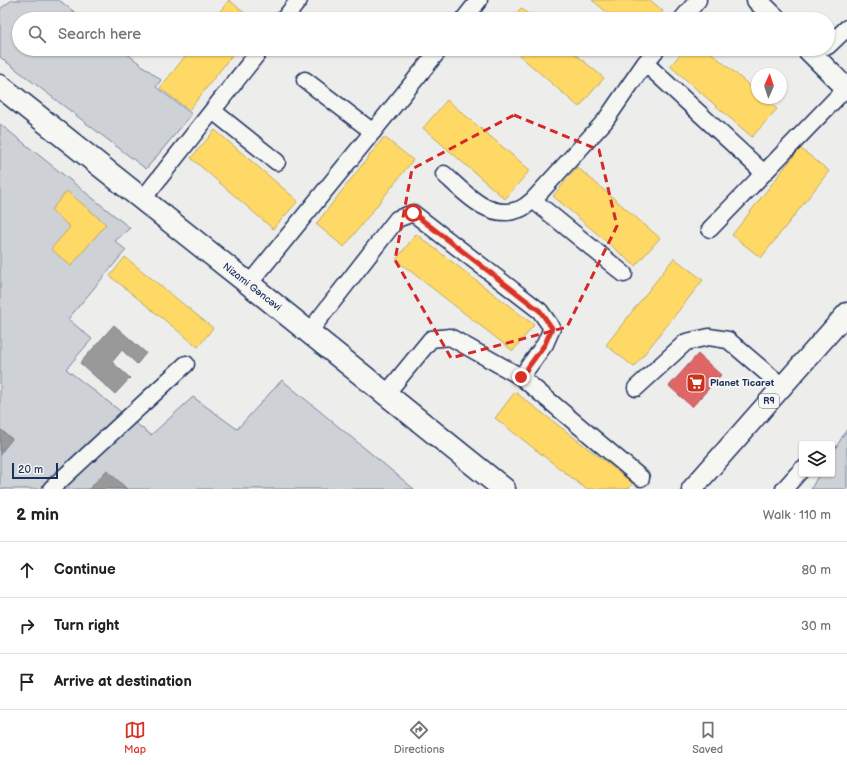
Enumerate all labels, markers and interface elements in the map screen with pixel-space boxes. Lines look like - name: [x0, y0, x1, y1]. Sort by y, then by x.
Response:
- search box: [12, 12, 835, 56]
- icon: search: [26, 23, 48, 45]
- text: Search here: [58, 25, 141, 44]
- north arrow: [751, 68, 787, 104]
- route start: [404, 204, 422, 222]
- street label: Nizami Gəncəvi: [220, 260, 284, 314]
- route end: [512, 368, 530, 386]
- supermarket icon: Planet Ticarət: [685, 372, 707, 394]
- place label: Planet Ticarət: [710, 377, 775, 389]
- road number: R9: [759, 394, 779, 408]
- map controls: [799, 441, 835, 477]
- button: layers: [799, 441, 835, 477]
- scale bar: [12, 461, 58, 480]
- text: 20 m: [18, 463, 43, 476]
- text: 2 min: [16, 505, 59, 525]
- text: Walk · 110 m: [763, 507, 831, 523]
- icon: ahead: [16, 559, 38, 581]
- text: Continue: [54, 560, 116, 579]
- text: 80 m: [802, 562, 831, 578]
- icon: right: [16, 615, 38, 637]
- text: Turn right: [54, 616, 119, 635]
- text: 30 m: [801, 618, 831, 634]
- icon: arrive: [16, 671, 38, 693]
- text: Arrive at destination: [54, 672, 192, 691]
- tab: Map: [124, 719, 146, 756]
- tab: Directions: [394, 719, 444, 756]
- tab: Saved: [692, 719, 723, 756]

